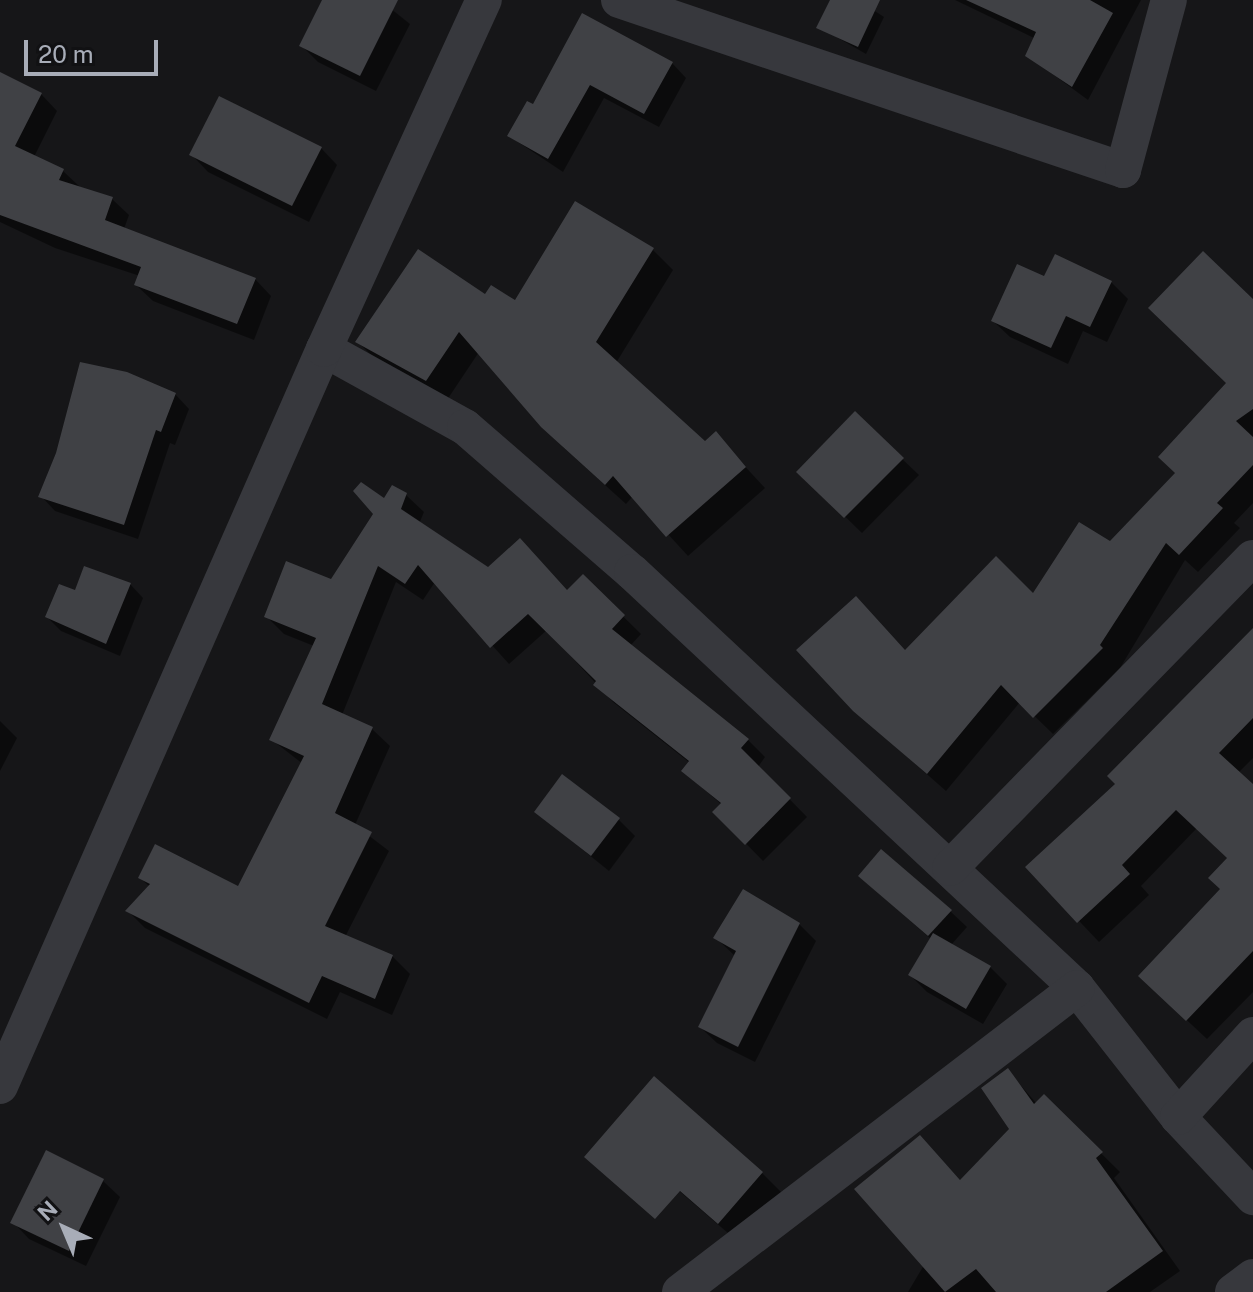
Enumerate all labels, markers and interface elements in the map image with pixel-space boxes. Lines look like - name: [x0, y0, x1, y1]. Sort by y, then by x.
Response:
- scale bar: [28, 24, 162, 74]
- text: 20 m: [38, 40, 94, 68]
- north arrow: [24, 1188, 104, 1268]
- text: N: [32, 1195, 63, 1226]

